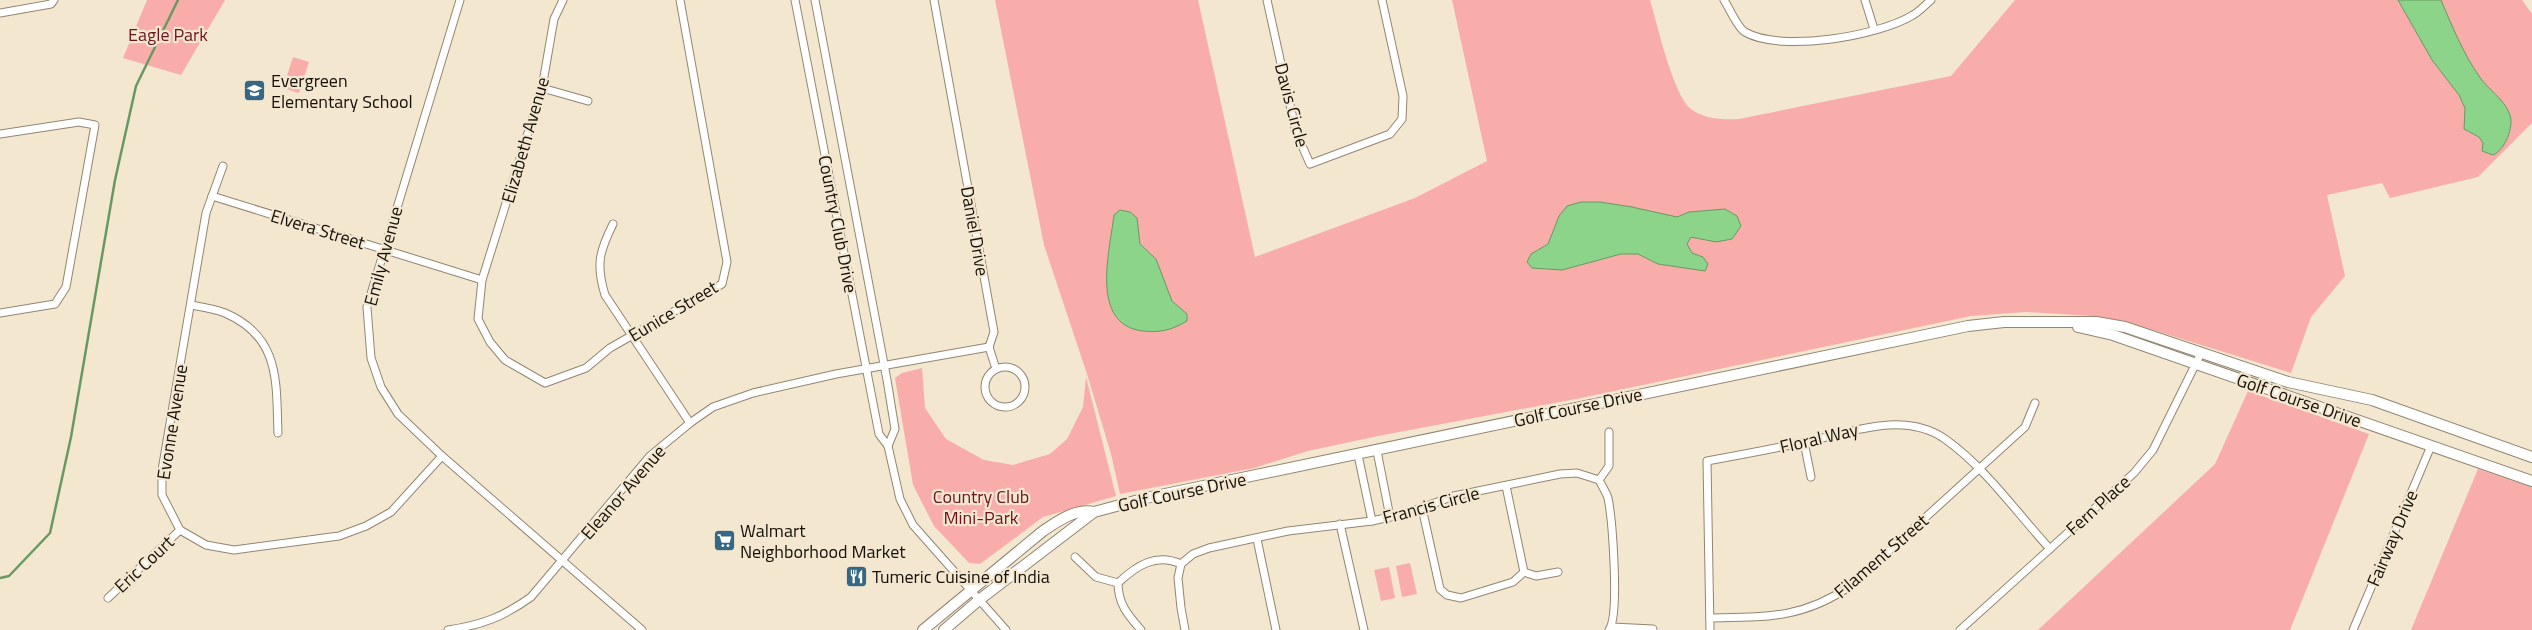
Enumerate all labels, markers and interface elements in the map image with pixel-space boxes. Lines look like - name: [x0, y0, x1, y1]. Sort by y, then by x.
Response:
- park label: Eagle Park: [128, 21, 208, 48]
- street label: Davis Circle: [1268, 60, 1316, 150]
- place label: Evergreen Elementary School: [271, 67, 413, 115]
- street label: Elizabeth Avenue: [494, 74, 556, 206]
- school or university icon: Evergreen Elementary School: [243, 78, 267, 102]
- street label: Country Club Drive: [811, 153, 865, 295]
- street label: Daniel Drive: [954, 184, 996, 278]
- street label: Elvera Street: [268, 202, 369, 256]
- street label: Emily Avenue: [357, 203, 409, 309]
- street label: Eunice Street: [623, 273, 723, 348]
- street label: Evonne Avenue: [150, 362, 194, 482]
- street label: Golf Course Drive: [2233, 366, 2365, 434]
- street label: Golf Course Drive: [1511, 380, 1645, 434]
- street label: Floral Way: [1777, 416, 1861, 460]
- street label: Eleanor Avenue: [574, 439, 672, 545]
- street label: Golf Course Drive: [1115, 465, 1249, 519]
- street label: Fern Place: [2060, 469, 2136, 541]
- street label: Francis Circle: [1380, 479, 1482, 531]
- park label: Country Club Mini-Park: [933, 483, 1029, 531]
- street label: Fairway Drive: [2360, 485, 2424, 591]
- street label: Filament Street: [1828, 507, 1935, 605]
- place label: Walmart Neighborhood Market: [740, 517, 906, 565]
- supermarket icon: Walmart Neighborhood Market: [712, 528, 736, 552]
- street label: Eric Court: [108, 529, 180, 599]
- place label: Tumeric Cuisine of India: [872, 563, 1050, 590]
- restaurant icon: Tumeric Cuisine of India: [844, 564, 868, 588]

